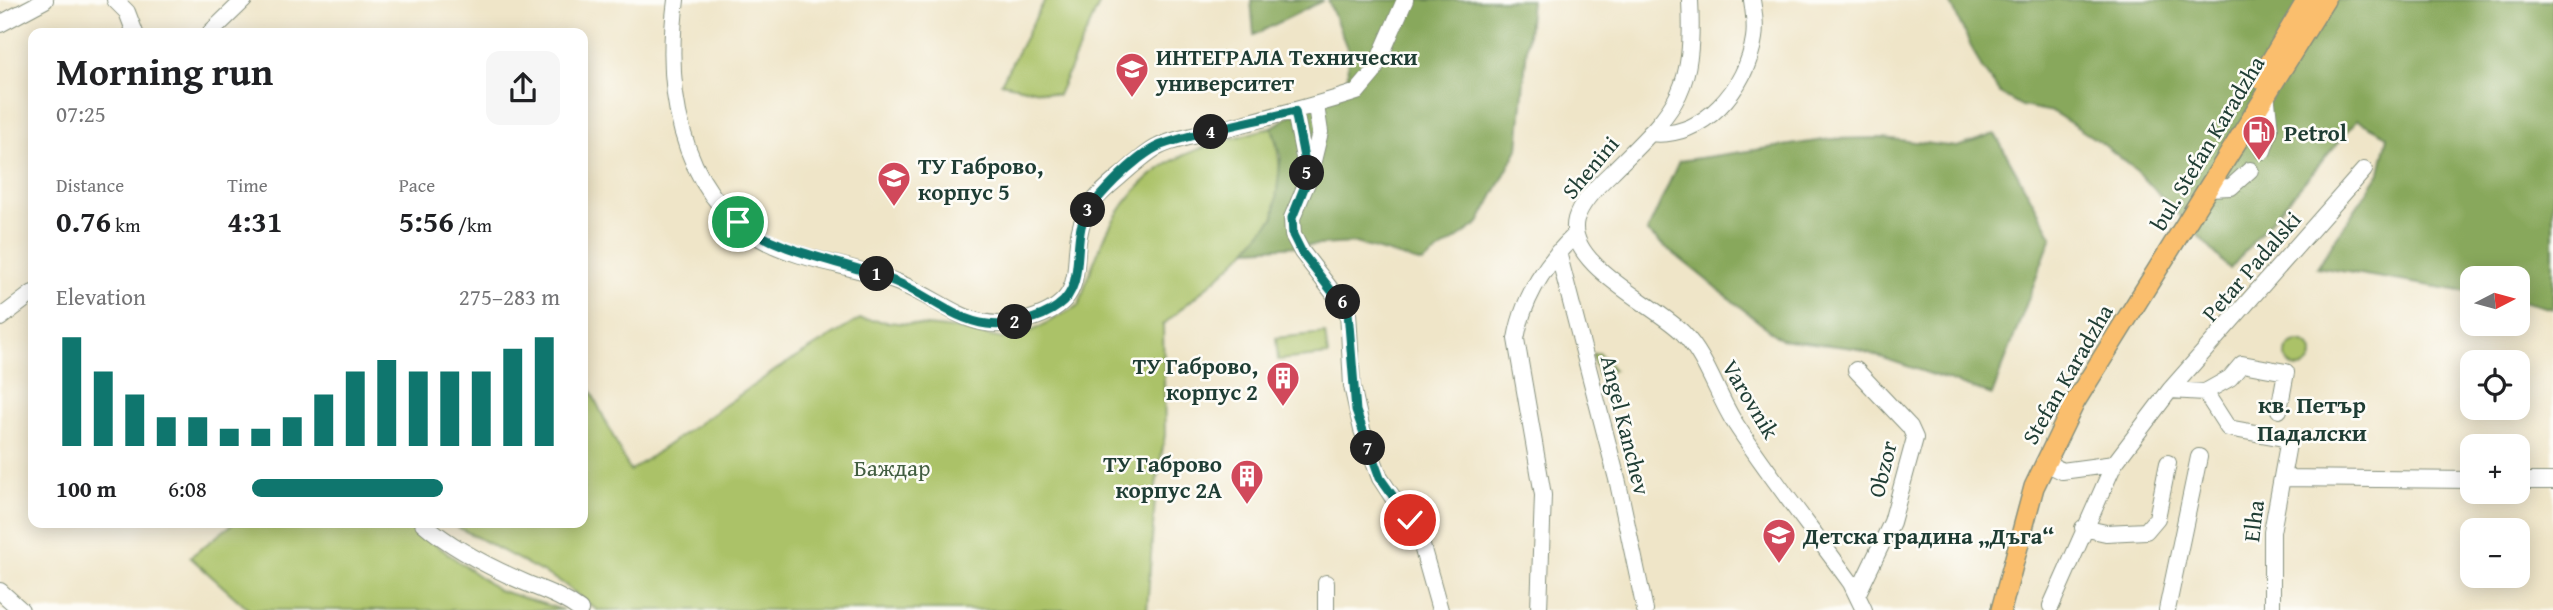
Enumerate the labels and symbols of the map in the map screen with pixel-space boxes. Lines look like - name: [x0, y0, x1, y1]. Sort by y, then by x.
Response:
- place label: ИНТЕГРАЛА Технически университет: [1155, 40, 1418, 99]
- street label: bul. Stefan Karadzha: [2142, 49, 2272, 237]
- school or university icon: ИНТЕГРАЛА Технически университет: [1113, 50, 1151, 99]
- fuel station icon: Petrol: [2240, 113, 2278, 162]
- pin: 4: [1194, 114, 1228, 150]
- place label: Petrol: [2284, 116, 2347, 149]
- street label: Shenini: [1554, 128, 1626, 206]
- place label: ТУ Габрово, корпус 5: [918, 149, 1043, 208]
- pin: 5: [1290, 156, 1324, 190]
- school or university icon: ТУ Габрово, корпус 5: [875, 159, 913, 208]
- pin: [708, 192, 768, 252]
- pin: 3: [1070, 192, 1106, 228]
- street label: Petar Padalski: [2194, 204, 2308, 328]
- pin: 1: [860, 256, 894, 292]
- north arrow: [2460, 266, 2530, 336]
- pin: 6: [1326, 284, 1360, 320]
- street label: Stefan Karadzha: [2013, 298, 2121, 450]
- pin: 2: [998, 304, 1032, 340]
- place label: ТУ Габрово, корпус 2: [1133, 349, 1258, 408]
- street label: Angel Kanchev: [1593, 352, 1659, 499]
- street label: Varovnik: [1714, 353, 1788, 445]
- building icon: ТУ Габрово, корпус 2: [1264, 359, 1302, 408]
- district label: кв. Петър Падалски: [2257, 387, 2367, 450]
- pin: 7: [1350, 430, 1386, 466]
- street label: Obzor: [1859, 437, 1905, 501]
- place label: ТУ Габрово корпус 2А: [1103, 447, 1222, 506]
- park label: Баждар: [854, 451, 930, 484]
- building icon: ТУ Габрово корпус 2А: [1228, 457, 1266, 506]
- pin: [1380, 490, 1440, 550]
- street label: Elha: [2234, 498, 2272, 544]
- school or university icon: Детска градина „Дъга“: [1760, 516, 1798, 565]
- place label: Детска градина „Дъга“: [1802, 519, 2054, 552]

